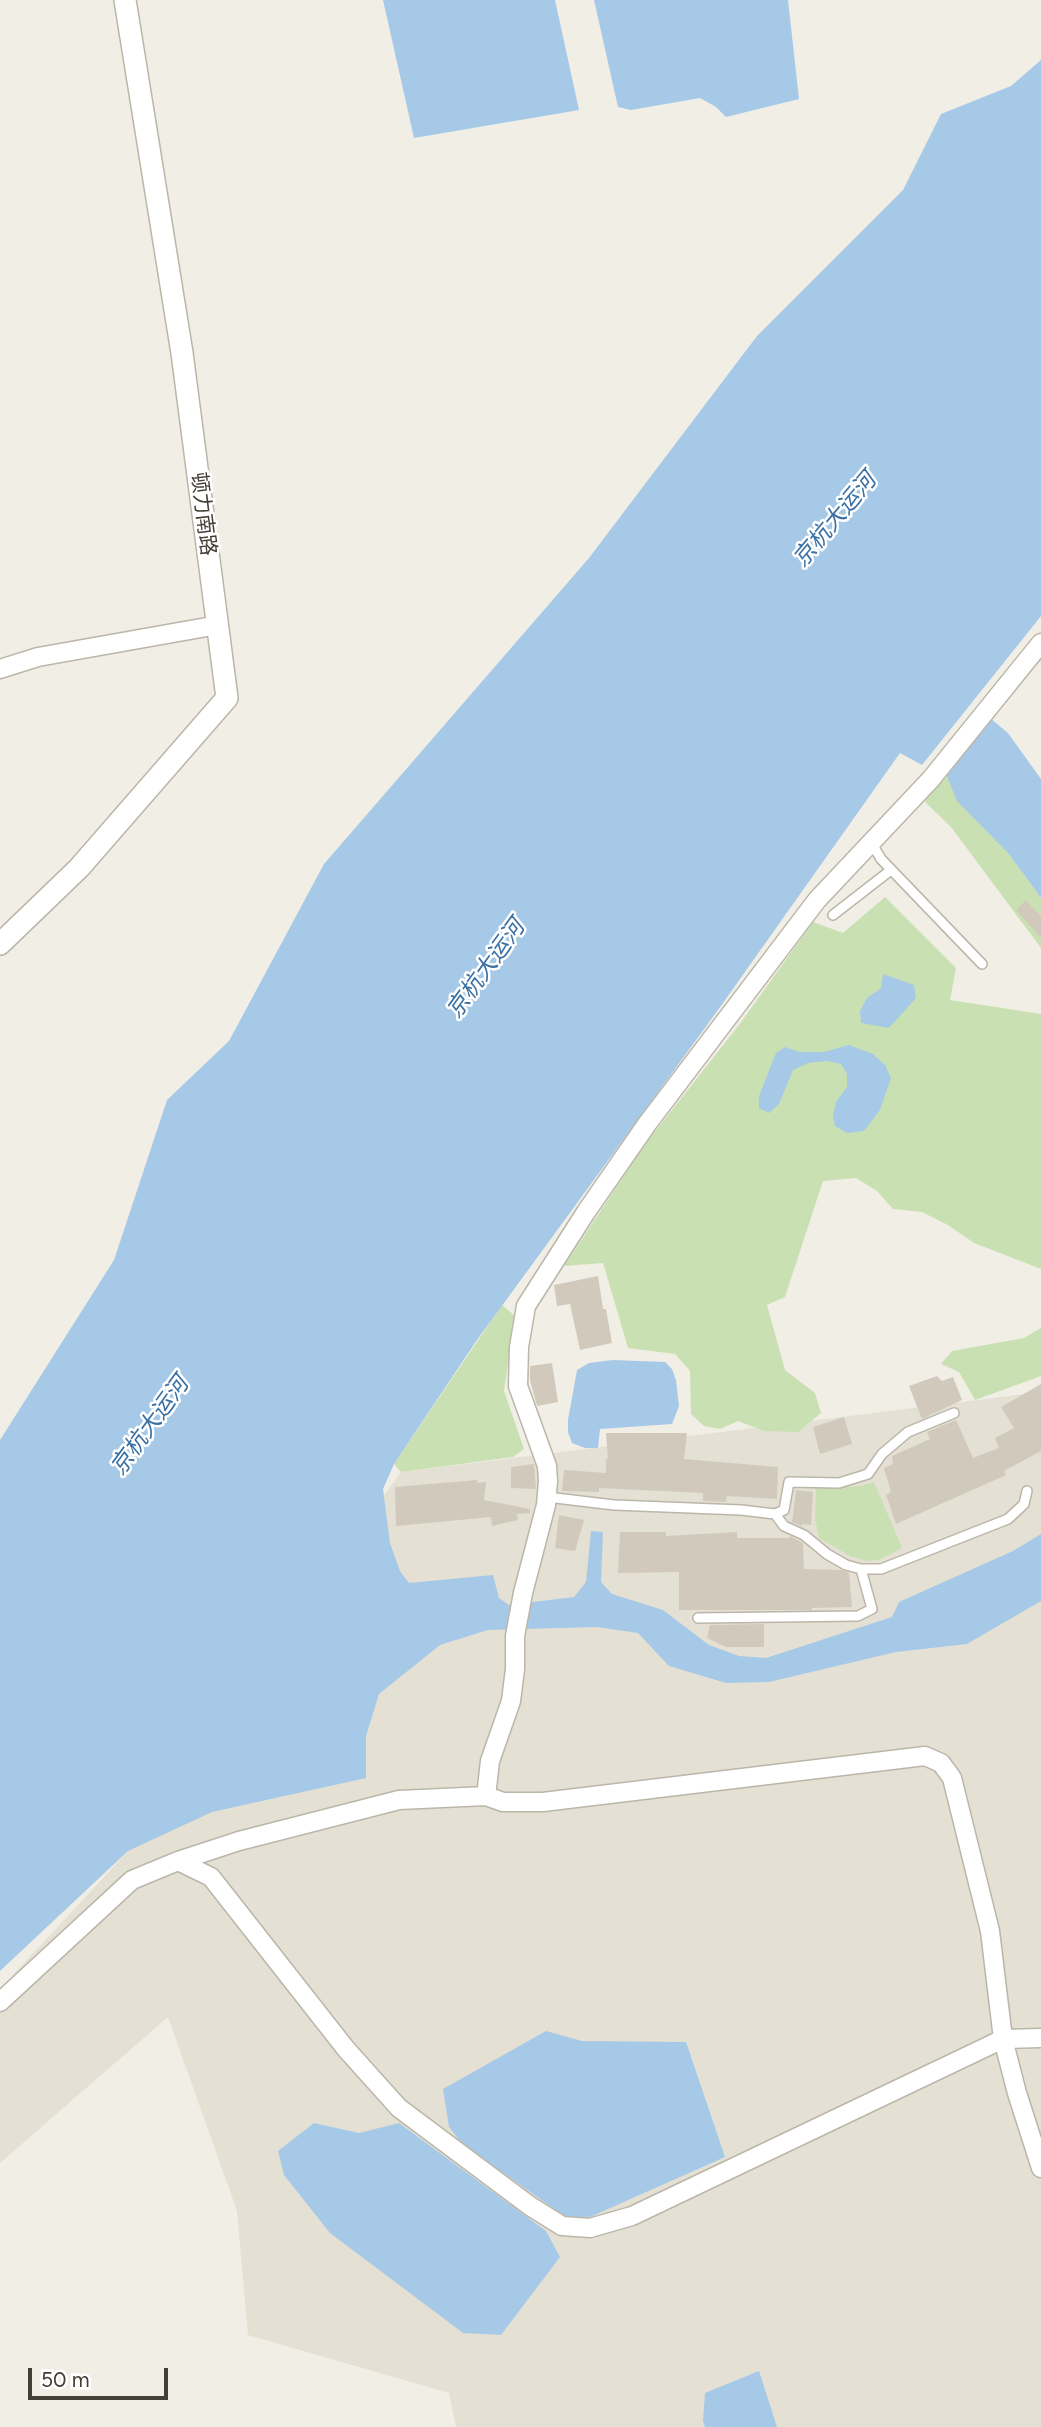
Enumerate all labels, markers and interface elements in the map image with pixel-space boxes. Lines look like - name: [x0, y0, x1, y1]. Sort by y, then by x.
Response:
- water label: 京杭大运河: [787, 467, 883, 573]
- street label: 顿力南路: [185, 471, 221, 557]
- water label: 京杭大运河: [441, 914, 531, 1024]
- water label: 京杭大运河: [105, 1371, 195, 1481]
- scale bar: [32, 2354, 172, 2398]
- text: 50 m: [41, 2367, 90, 2392]

